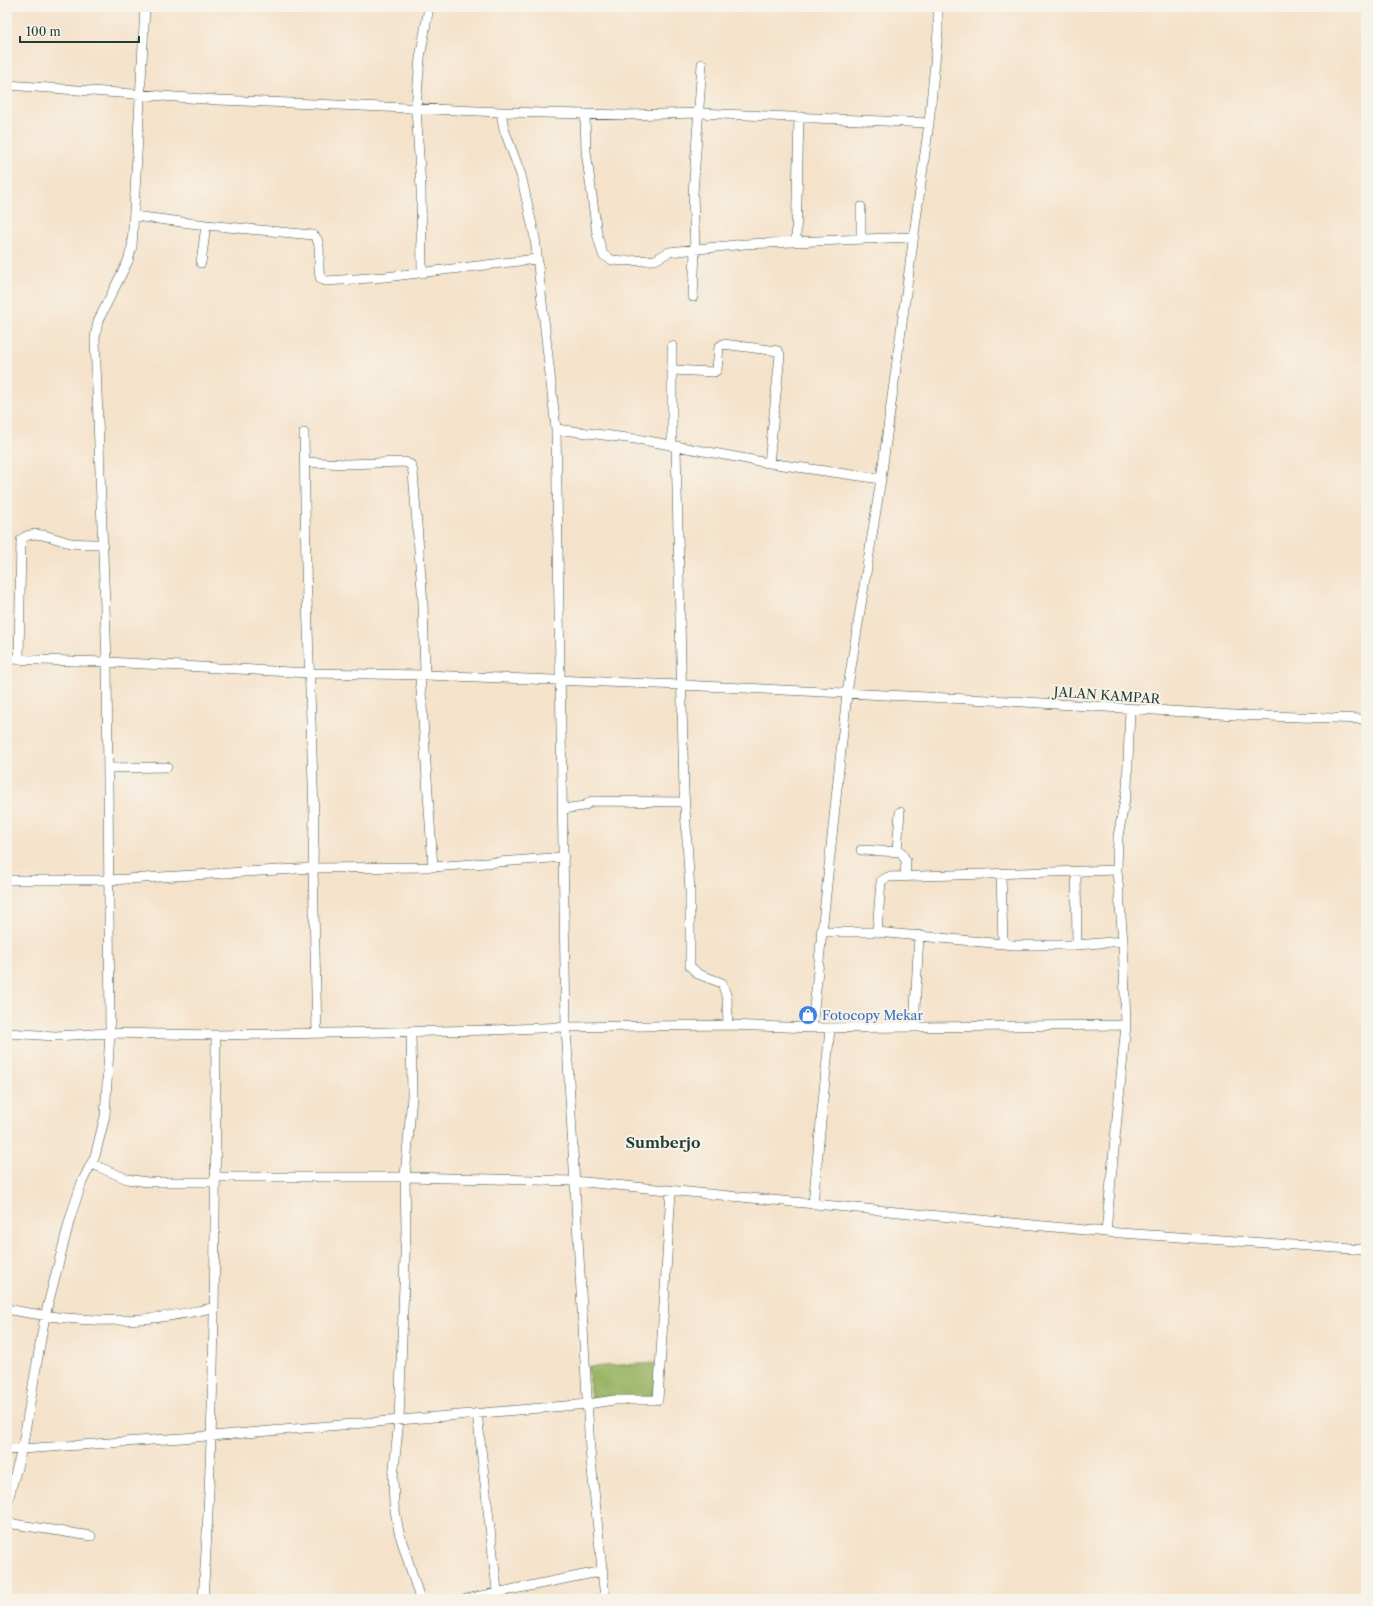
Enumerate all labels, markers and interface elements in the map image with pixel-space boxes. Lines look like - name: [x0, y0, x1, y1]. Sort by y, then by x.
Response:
- scale bar: [20, 18, 139, 44]
- text: 100 m: [26, 24, 61, 39]
- street label: JALAN KAMPAR: [1051, 683, 1162, 707]
- shop icon: Fotocopy Mekar: [797, 1004, 819, 1026]
- place label: Fotocopy Mekar: [822, 1007, 923, 1023]
- district label: Sumberjo: [626, 1133, 700, 1152]

